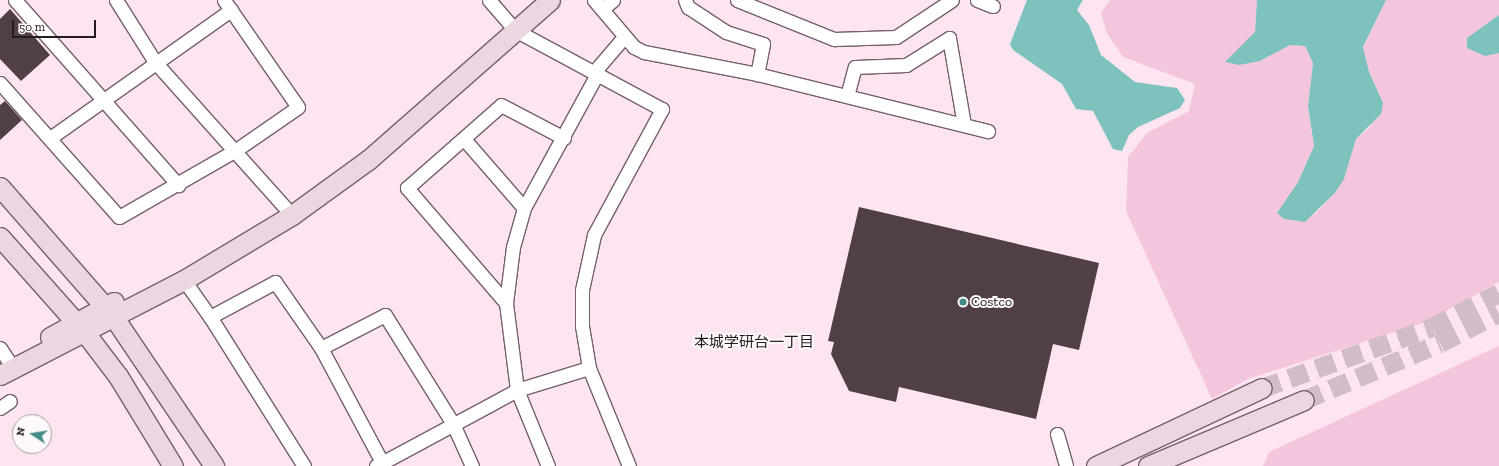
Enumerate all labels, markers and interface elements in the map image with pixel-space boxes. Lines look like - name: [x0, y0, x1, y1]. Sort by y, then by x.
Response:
- scale bar: [14, 12, 98, 38]
- text: 50 m: [19, 20, 45, 34]
- place label: Costco: [971, 294, 1012, 310]
- marker: Costco: [958, 297, 968, 307]
- district label: 本城学研台一丁目: [694, 334, 814, 352]
- north arrow: [12, 414, 52, 454]
- text: N: [14, 426, 28, 437]

